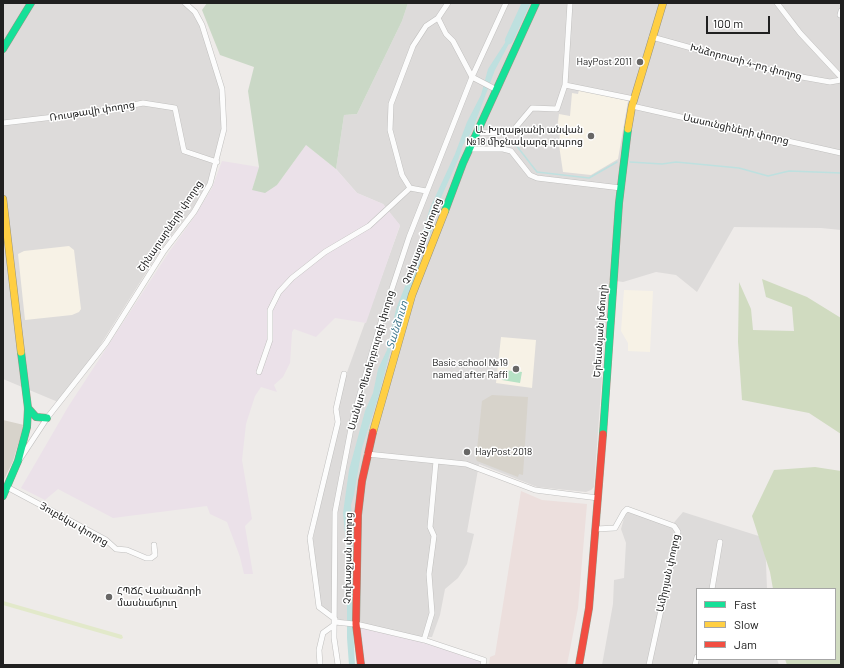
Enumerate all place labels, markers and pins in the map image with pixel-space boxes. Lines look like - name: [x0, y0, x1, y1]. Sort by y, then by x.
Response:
- place label: HayPost 2011: [576, 56, 632, 68]
- marker: HayPost 2011: [635, 57, 645, 67]
- place label: Ա. Խլղաթյանի անվան №18 միջնակարգ դպրոց: [466, 124, 583, 148]
- marker: Ա. Խլղաթյանի անվան №18 միջնակարգ դպրոց: [586, 131, 596, 141]
- place label: Basic school №19 named after Raffi: [432, 357, 508, 380]
- marker: Basic school №19 named after Raffi: [511, 364, 521, 374]
- place label: HayPost 2018: [475, 446, 532, 458]
- marker: HayPost 2018: [462, 447, 472, 457]
- place label: ՀՊՃՀ Վանաձորի մասնաճյուղ: [117, 585, 201, 608]
- marker: ՀՊՃՀ Վանաձորի մասնաճյուղ: [104, 592, 114, 602]

